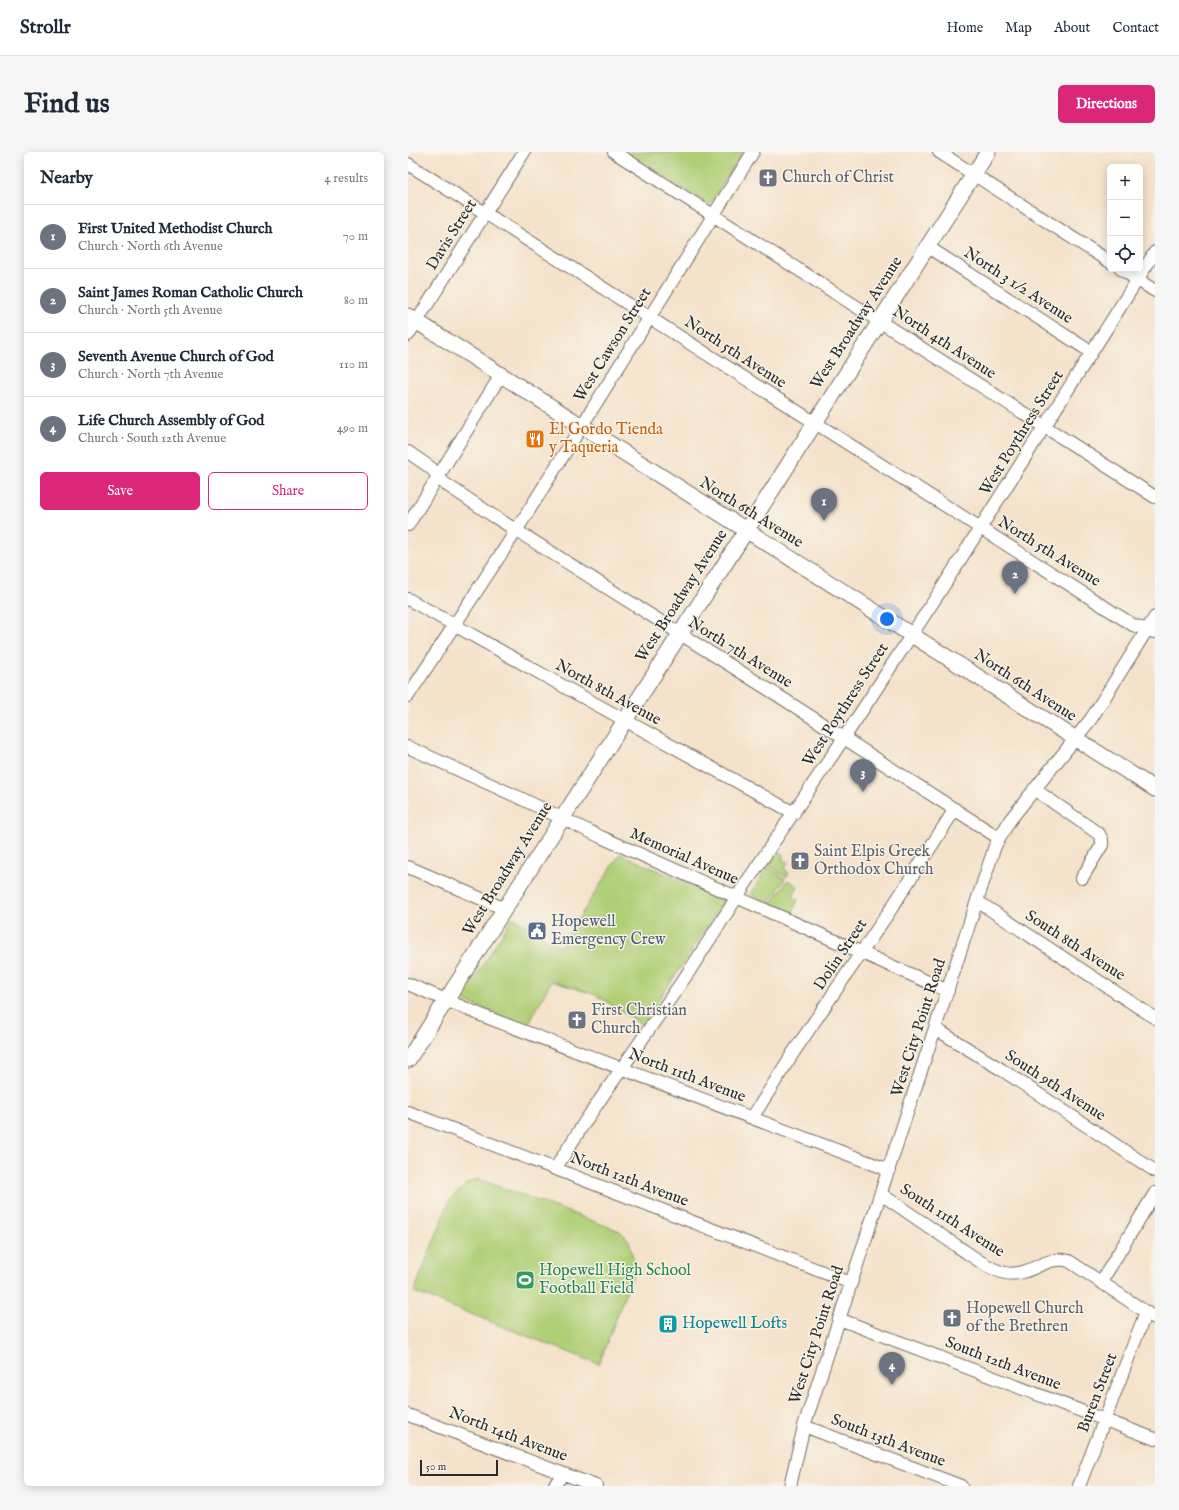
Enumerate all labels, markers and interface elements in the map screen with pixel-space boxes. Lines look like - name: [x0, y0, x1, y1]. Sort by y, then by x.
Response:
- text: Strollr: [20, 16, 71, 40]
- text: Home: [947, 19, 983, 37]
- text: Map: [1005, 19, 1032, 37]
- text: About: [1054, 19, 1090, 37]
- text: Contact: [1112, 19, 1159, 37]
- button: Directions: [1058, 85, 1155, 123]
- text: Find us: [24, 87, 110, 122]
- map controls: [1107, 164, 1143, 272]
- button: +: [1107, 164, 1143, 200]
- church icon: Church of Christ: [757, 167, 779, 189]
- text: Nearby: [40, 168, 93, 189]
- place label: Church of Christ: [782, 168, 895, 188]
- text: 4 results: [324, 170, 368, 187]
- street label: Davis Street: [422, 195, 482, 274]
- button: −: [1107, 200, 1143, 236]
- text: First United Methodist Church: [78, 219, 272, 238]
- text: 1: [51, 228, 55, 245]
- text: 70 m: [343, 228, 368, 245]
- button: locate: [1107, 236, 1143, 272]
- text: Church · North 6th Avenue: [78, 238, 223, 255]
- street label: North 3 1/2 Avenue: [960, 243, 1076, 329]
- street label: West Broadway Avenue: [807, 253, 907, 393]
- text: Saint James Roman Catholic Church: [78, 283, 303, 302]
- street label: West Cawson Street: [570, 284, 656, 406]
- text: 2: [50, 292, 56, 309]
- text: 80 m: [344, 292, 368, 309]
- text: Church · North 5th Avenue: [78, 302, 222, 319]
- street label: North 4th Avenue: [888, 302, 1000, 384]
- street label: North 5th Avenue: [680, 313, 790, 393]
- text: Seventh Avenue Church of God: [78, 347, 274, 366]
- text: 3: [51, 356, 55, 373]
- text: 110 m: [339, 356, 368, 373]
- text: Church · North 7th Avenue: [78, 366, 224, 383]
- street label: West Poythress Street: [976, 366, 1069, 499]
- text: Life Church Assembly of God: [78, 411, 264, 430]
- text: 4: [50, 420, 56, 437]
- text: 490 m: [337, 420, 368, 437]
- place label: El Gordo Tienda y Taqueria: [548, 420, 663, 458]
- restaurant icon: El Gordo Tienda y Taqueria: [524, 428, 546, 450]
- text: Church · South 12th Avenue: [78, 430, 226, 447]
- button: Save: [40, 472, 200, 510]
- button: Share: [208, 472, 368, 510]
- street label: North 6th Avenue: [695, 473, 807, 553]
- pin: 1: [811, 488, 837, 521]
- street label: North 5th Avenue: [994, 512, 1104, 592]
- street label: West Broadway Avenue: [632, 526, 732, 666]
- pin: 2: [1002, 561, 1028, 594]
- your location: [877, 609, 897, 629]
- street label: North 7th Avenue: [684, 613, 796, 693]
- street label: West Poythress Street: [799, 639, 894, 771]
- street label: North 6th Avenue: [970, 645, 1080, 727]
- street label: North 8th Avenue: [552, 656, 664, 730]
- pin: 3: [850, 759, 876, 792]
- street label: West Broadway Avenue: [459, 798, 557, 940]
- street label: Memorial Avenue: [627, 824, 741, 890]
- place label: Saint Elpis Greek Orthodox Church: [814, 842, 934, 880]
- church icon: Saint Elpis Greek Orthodox Church: [789, 850, 811, 872]
- street label: South 8th Avenue: [1021, 906, 1129, 986]
- place label: Hopewell Emergency Crew: [551, 912, 666, 950]
- street label: Dolin Street: [810, 915, 872, 995]
- public building icon: Hopewell Emergency Crew: [526, 920, 548, 942]
- street label: West City Point Road: [887, 956, 951, 1100]
- place label: First Christian Church: [591, 1001, 687, 1039]
- church icon: First Christian Church: [566, 1009, 588, 1031]
- street label: North 11th Avenue: [626, 1045, 748, 1107]
- street label: South 9th Avenue: [1001, 1046, 1109, 1126]
- street label: North 12th Avenue: [567, 1148, 691, 1212]
- street label: South 11th Avenue: [896, 1180, 1008, 1262]
- place label: Hopewell High School Football Field: [539, 1261, 692, 1299]
- street label: West City Point Road: [785, 1263, 849, 1407]
- sports icon: Hopewell High School Football Field: [514, 1269, 536, 1291]
- place label: Hopewell Church of the Brethren: [966, 1299, 1084, 1337]
- church icon: Hopewell Church of the Brethren: [941, 1307, 963, 1329]
- building icon: Hopewell Lofts: [657, 1313, 679, 1335]
- place label: Hopewell Lofts: [682, 1314, 788, 1334]
- street label: South 12th Avenue: [942, 1333, 1064, 1395]
- street label: Buren Street: [1074, 1350, 1123, 1436]
- pin: 4: [879, 1352, 905, 1385]
- street label: North 14th Avenue: [446, 1403, 570, 1467]
- street label: South 13th Avenue: [828, 1410, 948, 1472]
- scale bar: [420, 1458, 498, 1477]
- text: 50 m: [426, 1460, 446, 1474]

